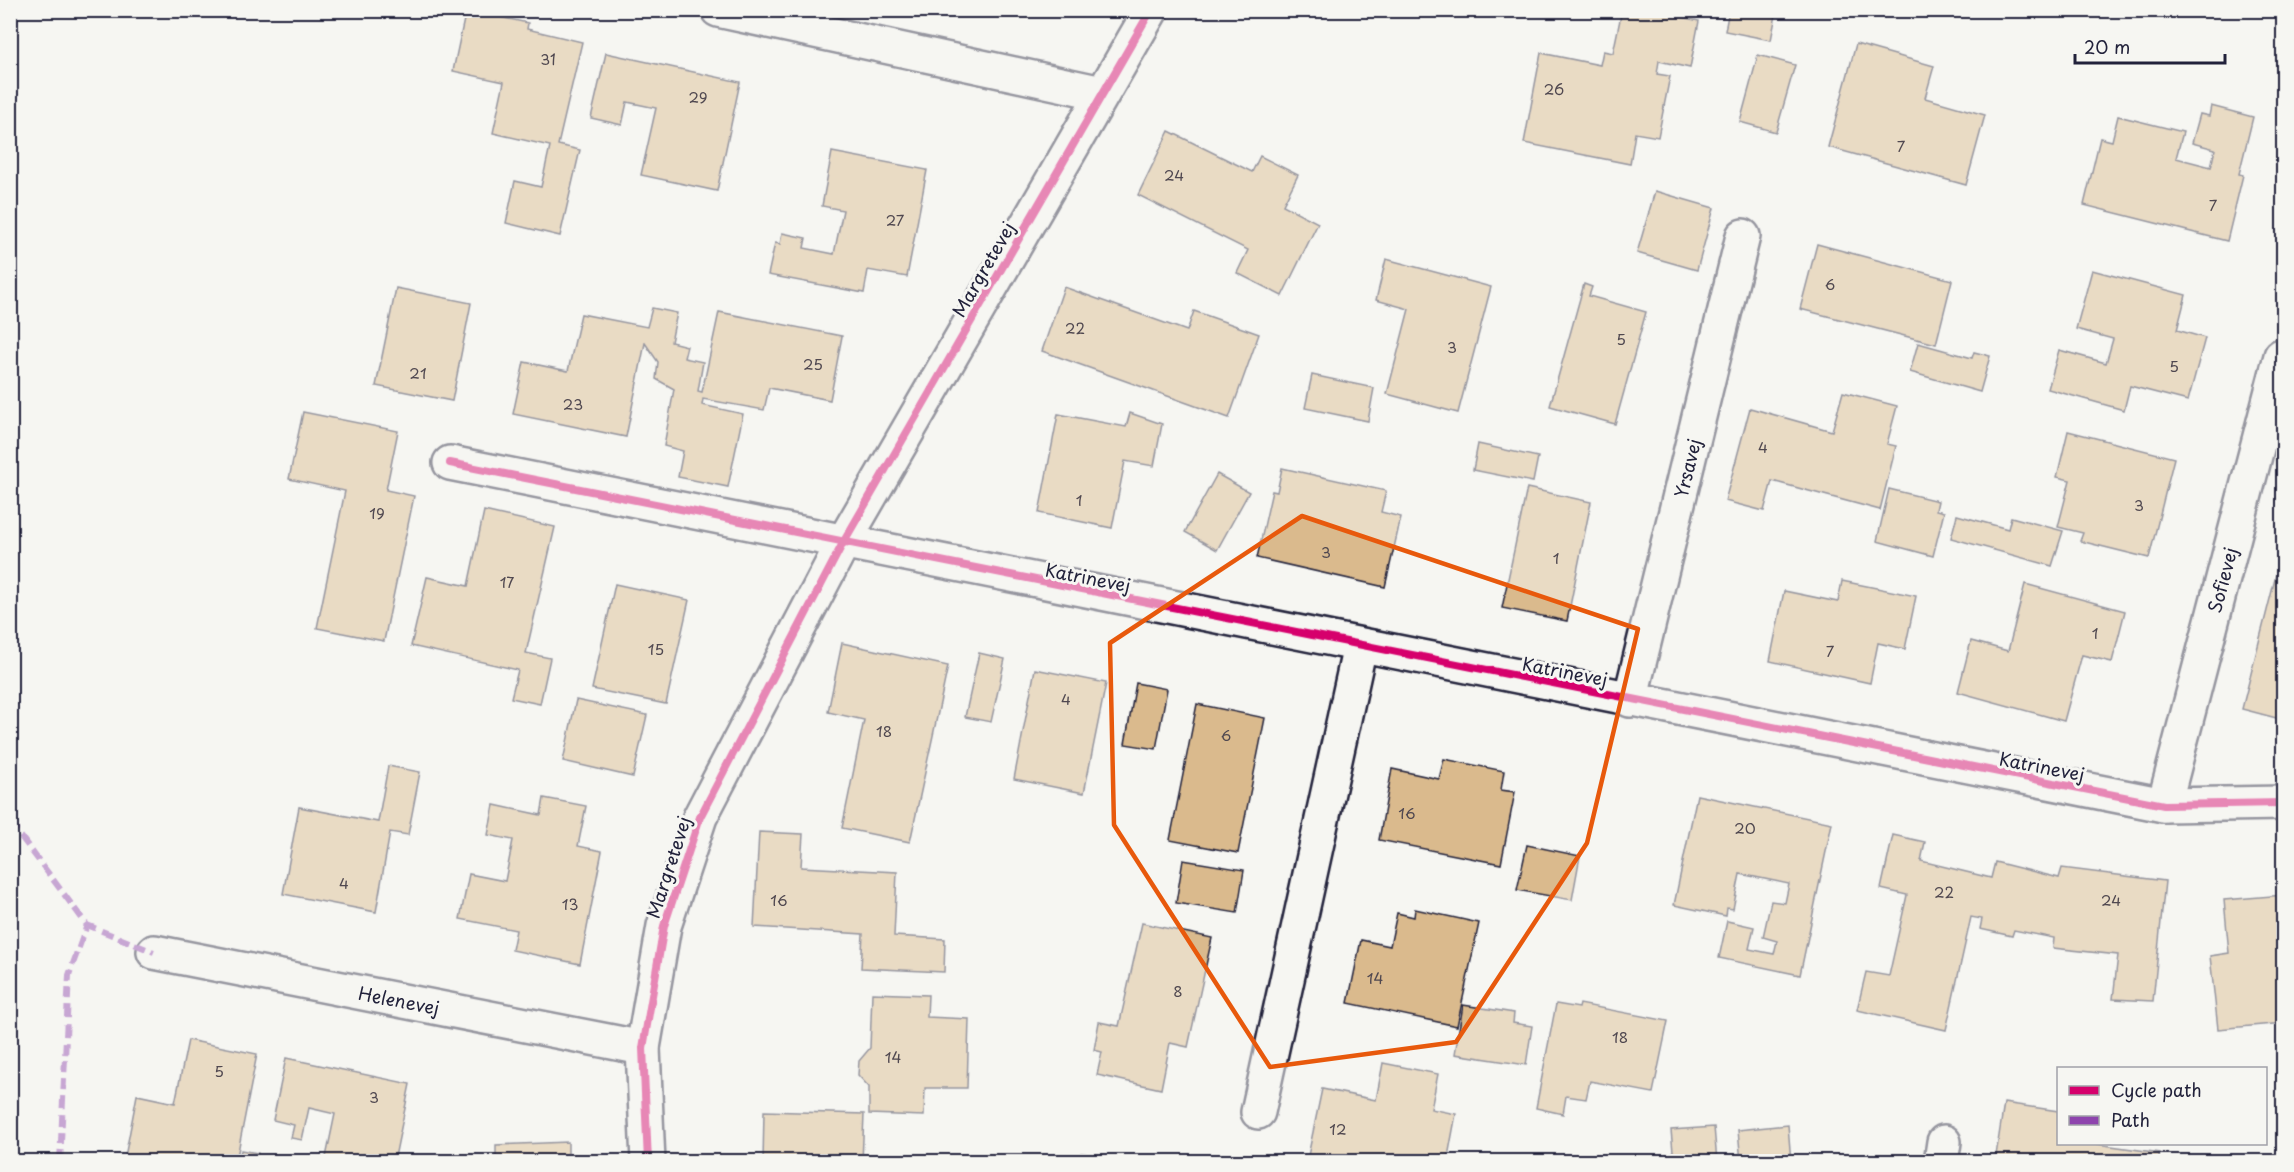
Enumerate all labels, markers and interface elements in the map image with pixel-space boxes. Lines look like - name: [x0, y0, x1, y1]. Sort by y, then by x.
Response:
- scale bar: [2075, 27, 2225, 65]
- text: 20 m: [2084, 33, 2130, 60]
- house number: 31: [540, 47, 556, 70]
- house number: 26: [1544, 77, 1564, 100]
- house number: 29: [688, 85, 708, 108]
- house number: 7: [1897, 134, 1906, 157]
- house number: 24: [1164, 163, 1184, 186]
- house number: 7: [2209, 193, 2218, 216]
- house number: 27: [886, 208, 905, 231]
- street label: Margretevej: [945, 216, 1021, 322]
- house number: 6: [1825, 272, 1835, 295]
- house number: 22: [1065, 316, 1085, 339]
- house number: 5: [1616, 327, 1626, 350]
- house number: 3: [1447, 335, 1457, 358]
- house number: 25: [803, 352, 823, 375]
- house number: 5: [2169, 354, 2179, 377]
- house number: 21: [409, 361, 427, 384]
- house number: 23: [563, 392, 583, 415]
- house number: 4: [1758, 435, 1768, 458]
- street label: Yrsavej: [1667, 436, 1707, 500]
- house number: 1: [1076, 488, 1082, 511]
- house number: 3: [2134, 493, 2144, 516]
- house number: 19: [369, 501, 385, 524]
- house number: 3: [1321, 540, 1331, 563]
- street label: Sofievej: [2200, 544, 2244, 616]
- house number: 1: [1553, 546, 1559, 569]
- street label: Katrinevej: [1043, 556, 1133, 598]
- house number: 17: [500, 570, 514, 593]
- house number: 1: [2092, 621, 2098, 644]
- house number: 15: [648, 637, 664, 660]
- house number: 7: [1826, 639, 1835, 662]
- street label: Katrinevej: [1520, 650, 1610, 692]
- house number: 4: [1061, 687, 1071, 710]
- house number: 18: [876, 719, 892, 742]
- house number: 6: [1221, 723, 1231, 746]
- street label: Katrinevej: [1997, 745, 2087, 787]
- house number: 16: [1398, 801, 1416, 824]
- street label: Margretevej: [639, 812, 697, 922]
- house number: 20: [1734, 816, 1756, 839]
- house number: 4: [339, 871, 349, 894]
- house number: 22: [1934, 880, 1954, 903]
- house number: 16: [770, 888, 788, 911]
- house number: 24: [2101, 888, 2121, 911]
- house number: 13: [562, 892, 578, 915]
- house number: 14: [1367, 966, 1383, 989]
- street label: Helenevej: [356, 979, 442, 1021]
- house number: 8: [1173, 979, 1183, 1002]
- house number: 18: [1612, 1025, 1628, 1048]
- house number: 14: [885, 1045, 901, 1068]
- house number: 5: [214, 1059, 224, 1082]
- legend: [2057, 1067, 2267, 1145]
- text: Cycle path: [2111, 1076, 2202, 1103]
- house number: 3: [369, 1085, 379, 1108]
- text: Path: [2111, 1106, 2150, 1133]
- house number: 12: [1329, 1117, 1347, 1140]

